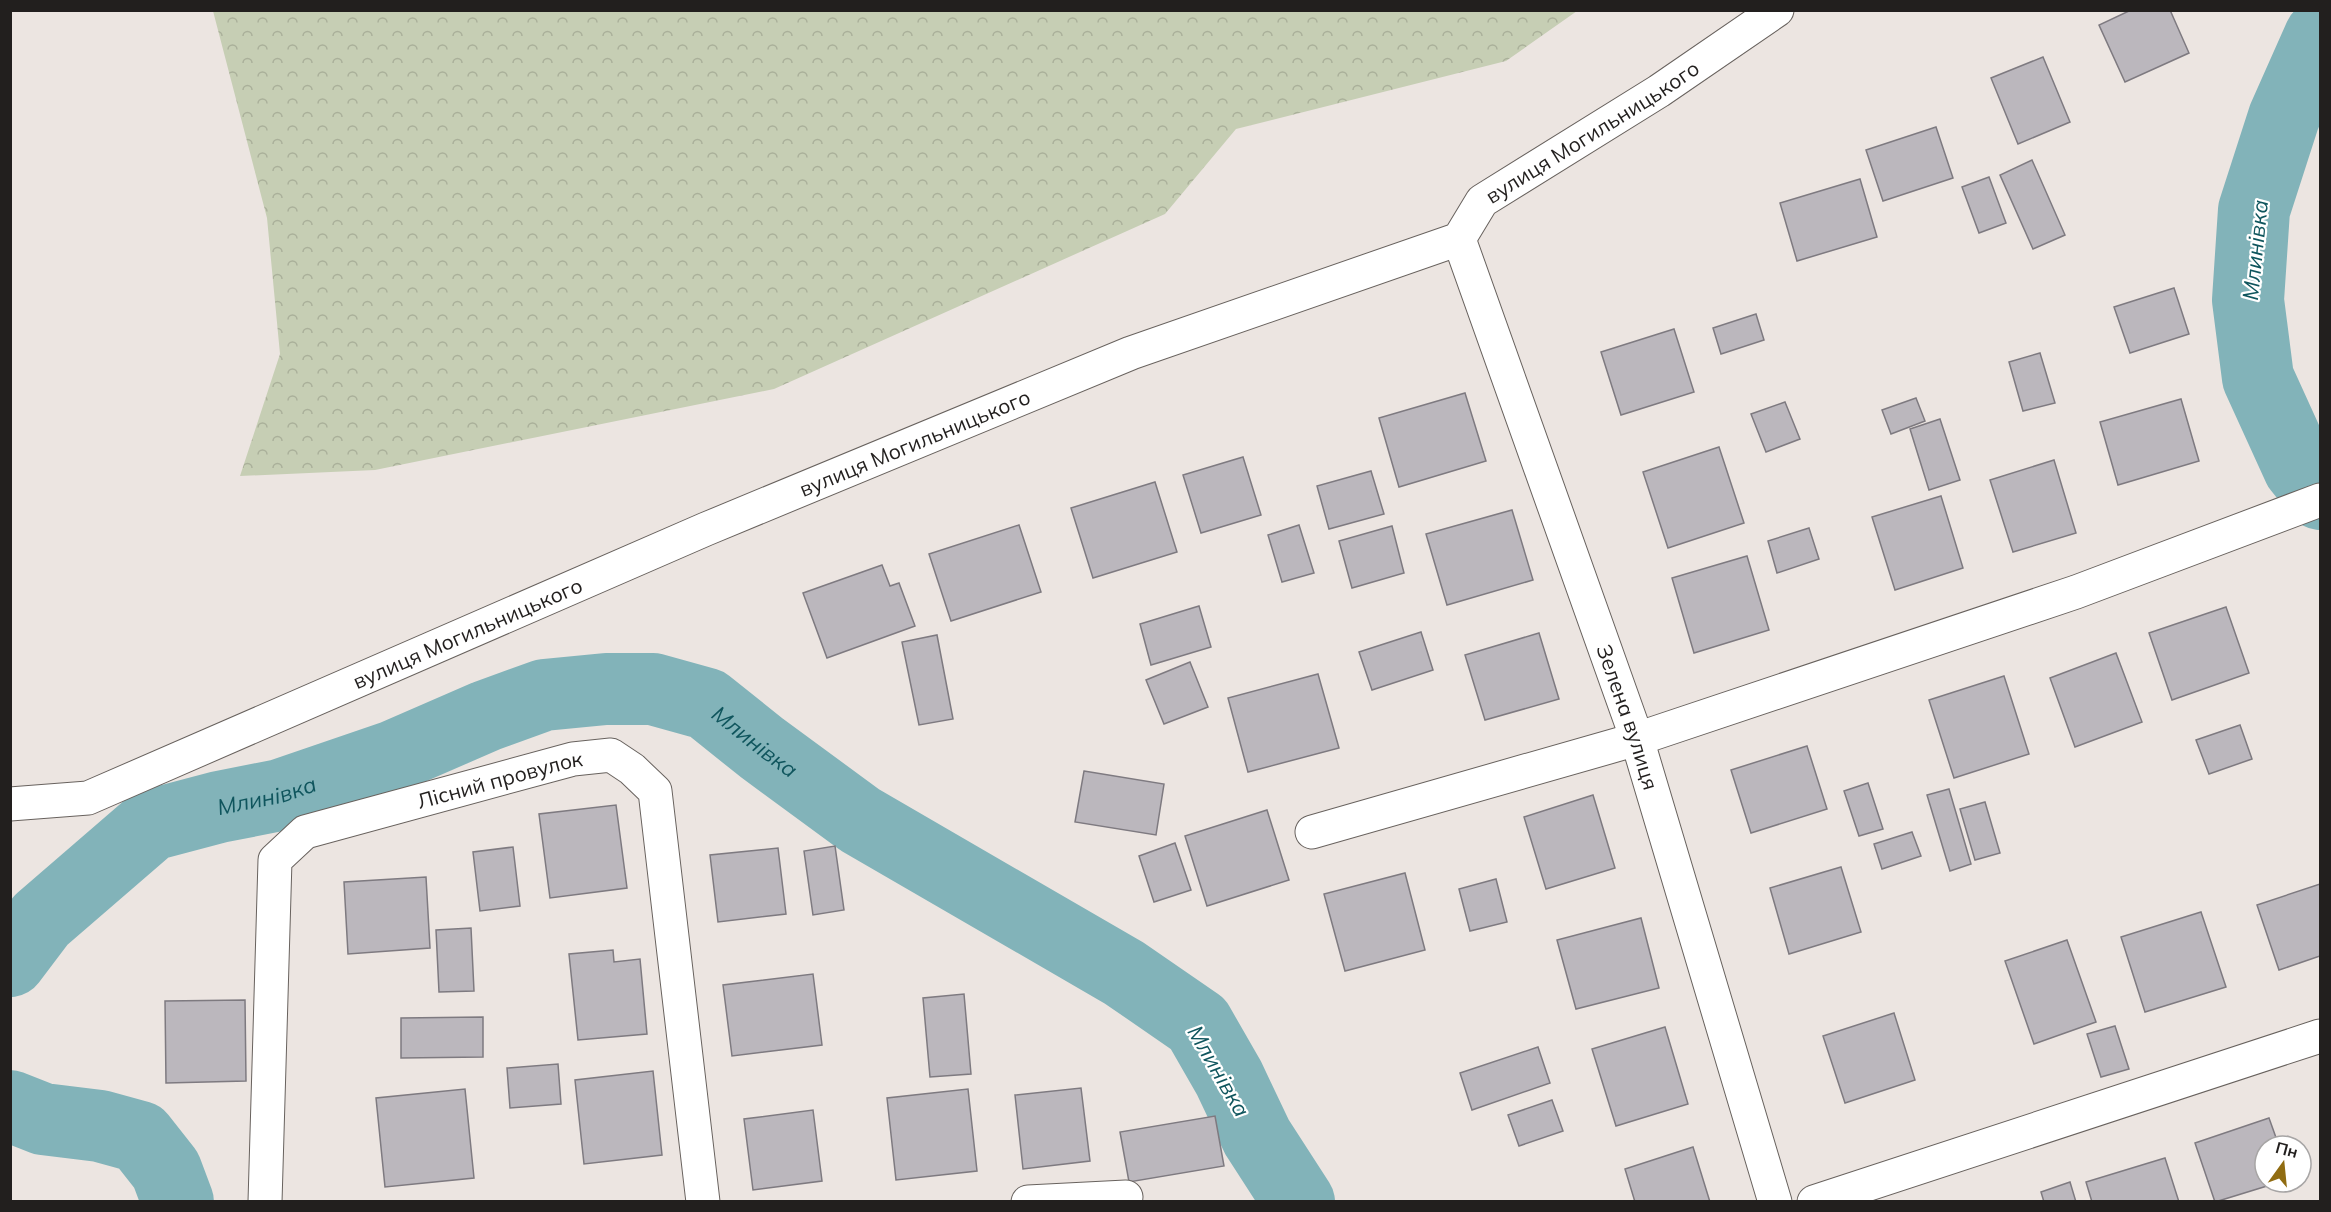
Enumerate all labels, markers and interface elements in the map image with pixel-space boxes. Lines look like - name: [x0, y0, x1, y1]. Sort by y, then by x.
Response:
- street label: вулиця Могильницького: [1480, 55, 1704, 209]
- water label: Млинівка: [2236, 198, 2274, 302]
- street label: вулиця Могильницького: [795, 383, 1034, 502]
- street label: вулиця Могильницького: [349, 572, 586, 694]
- street label: Зелена вулиця: [1591, 641, 1664, 793]
- water label: Млинівка: [706, 700, 803, 784]
- street label: Лісний провулок: [414, 745, 584, 814]
- water label: Млинівка: [215, 770, 320, 821]
- water label: Млинівка: [1182, 1020, 1256, 1122]
- north arrow: [2253, 1134, 2313, 1194]
- text: Пн: [2274, 1137, 2300, 1162]

